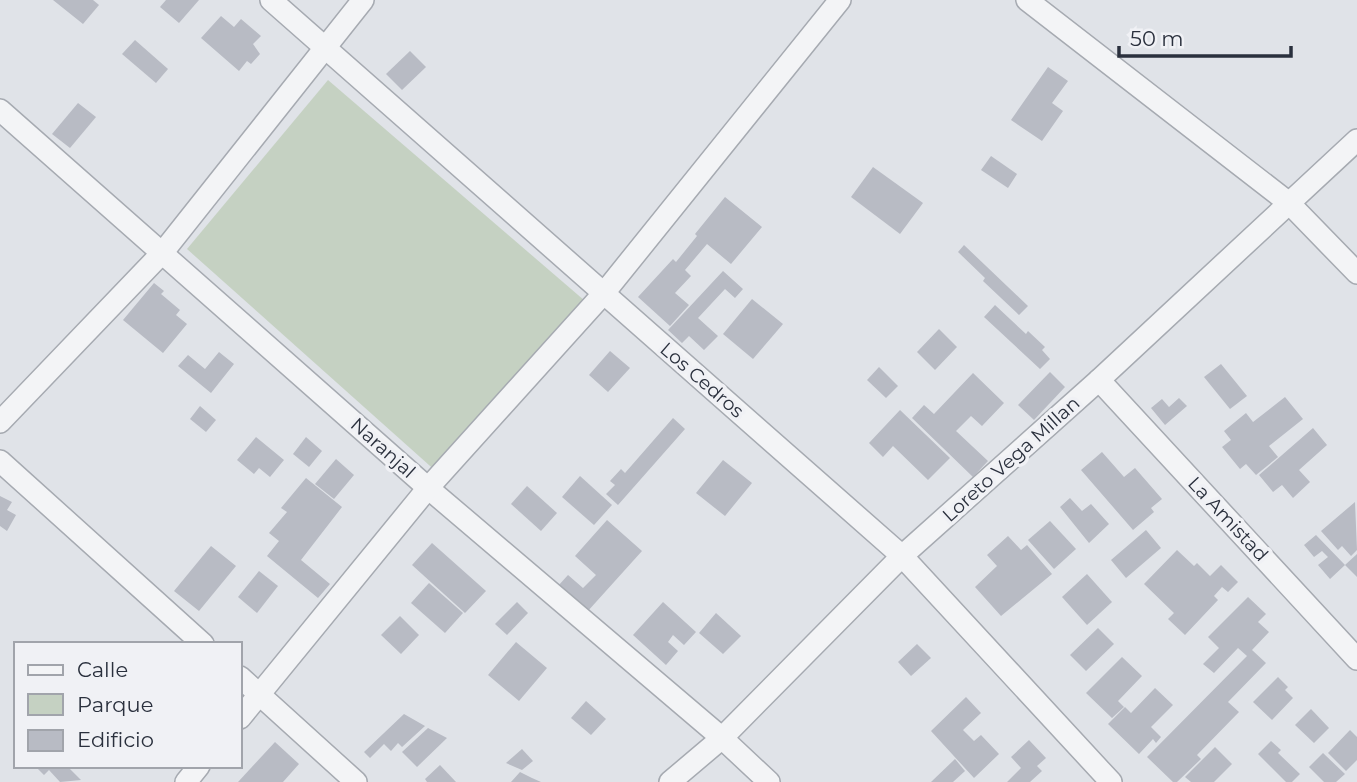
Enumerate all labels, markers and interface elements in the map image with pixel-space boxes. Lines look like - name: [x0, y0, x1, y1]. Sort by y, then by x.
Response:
- scale bar: [1119, 14, 1290, 58]
- text: 50 m: [1130, 26, 1184, 51]
- street label: Los Cedros: [656, 337, 748, 423]
- street label: Loreto Vega Millan: [938, 391, 1084, 527]
- street label: Naranjal: [346, 413, 420, 483]
- street label: La Amistad: [1183, 472, 1273, 566]
- legend: [14, 642, 242, 768]
- text: Calle: [77, 657, 128, 682]
- text: Parque: [77, 692, 153, 717]
- text: Edificio: [77, 727, 154, 752]

